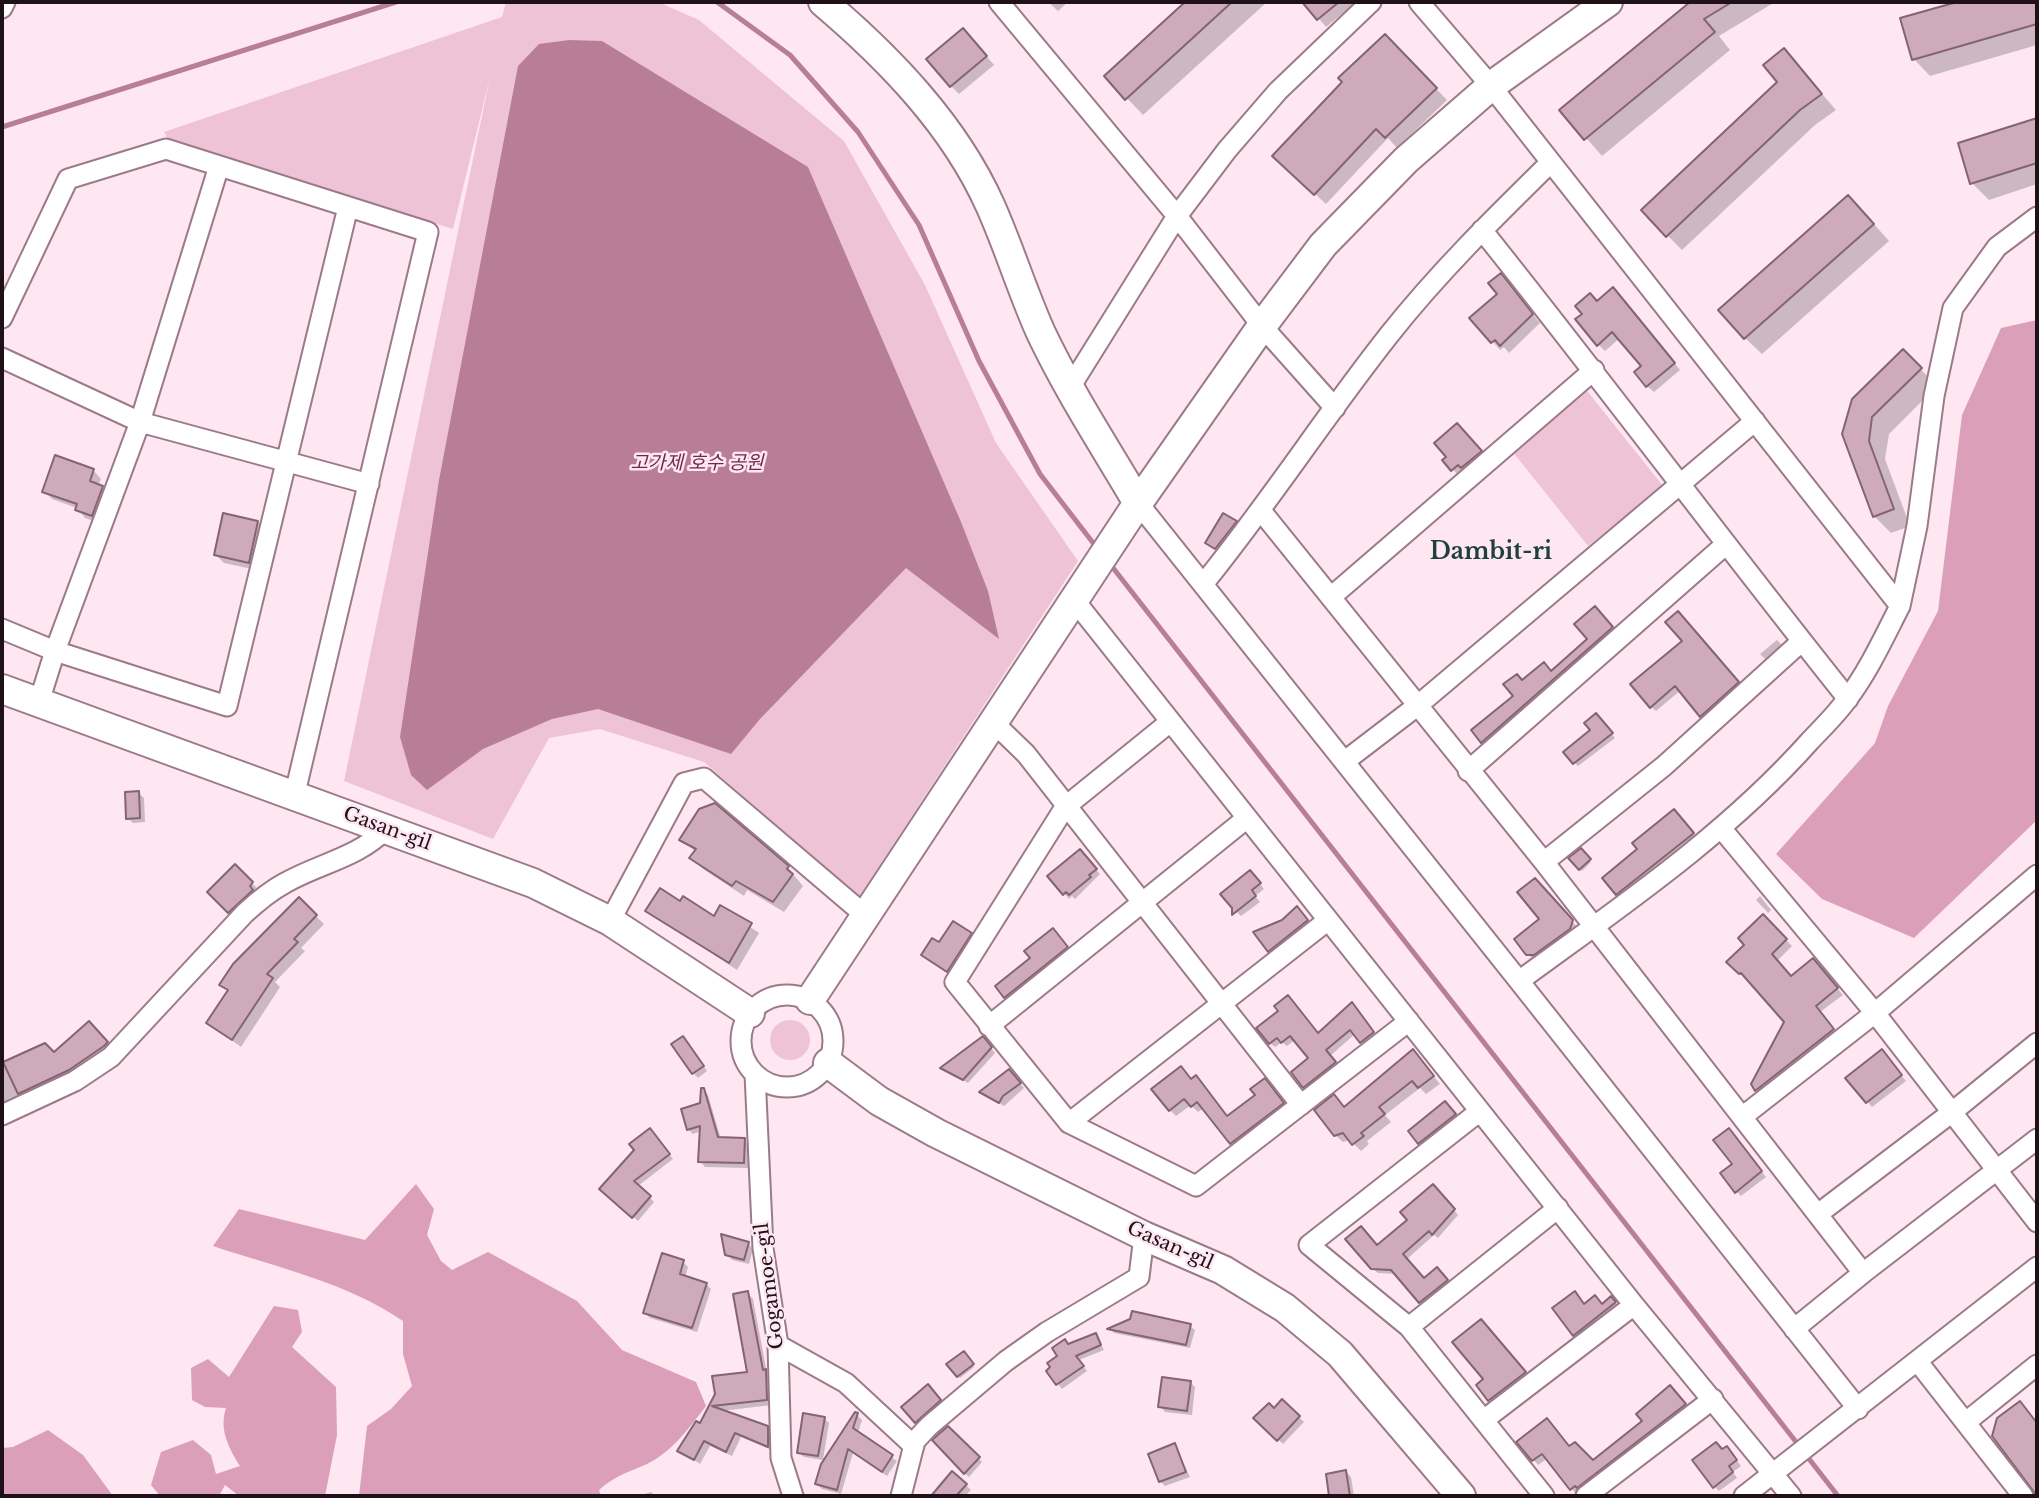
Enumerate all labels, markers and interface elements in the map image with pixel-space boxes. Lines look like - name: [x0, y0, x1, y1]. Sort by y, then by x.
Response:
- park label: 고가제 호수 공원: [631, 453, 763, 475]
- district label: Dambit-ri: [1430, 539, 1552, 567]
- street label: Gasan-gil: [340, 803, 434, 855]
- street label: Gasan-gil: [1123, 1217, 1217, 1275]
- street label: Gogamoe-gil: [751, 1221, 789, 1351]

